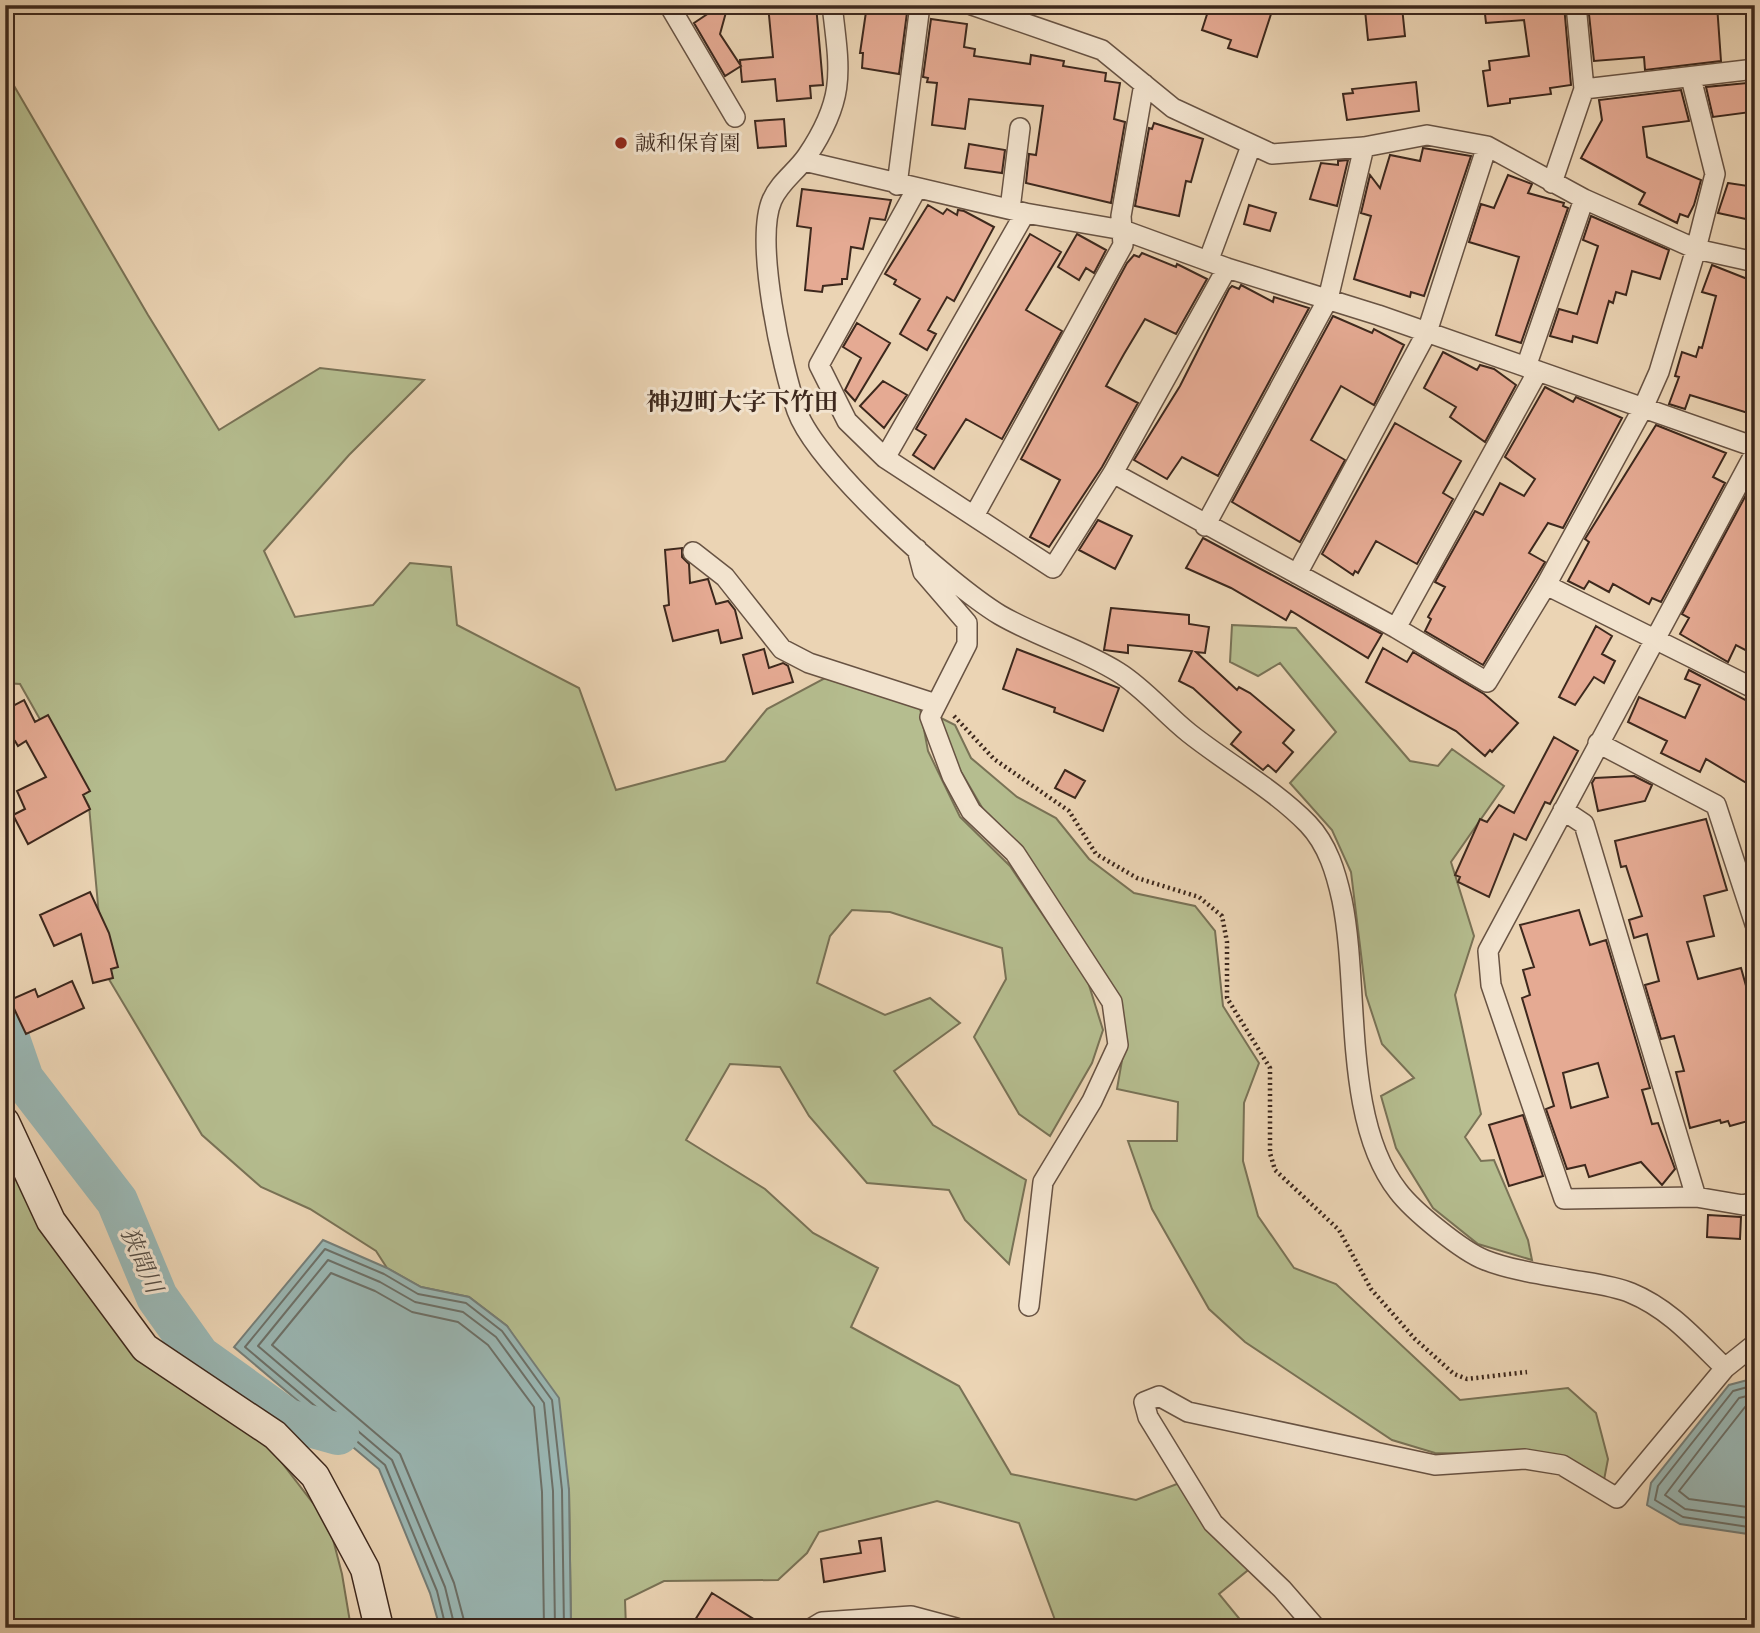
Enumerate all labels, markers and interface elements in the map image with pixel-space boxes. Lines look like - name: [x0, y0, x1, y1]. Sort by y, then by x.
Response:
- place label: 誠和保育園: [635, 129, 740, 157]
- marker: 誠和保育園: [613, 135, 629, 151]
- district label: 神辺町大字下竹田: [646, 386, 838, 418]
- water label: 狭間川: [113, 1222, 171, 1301]

